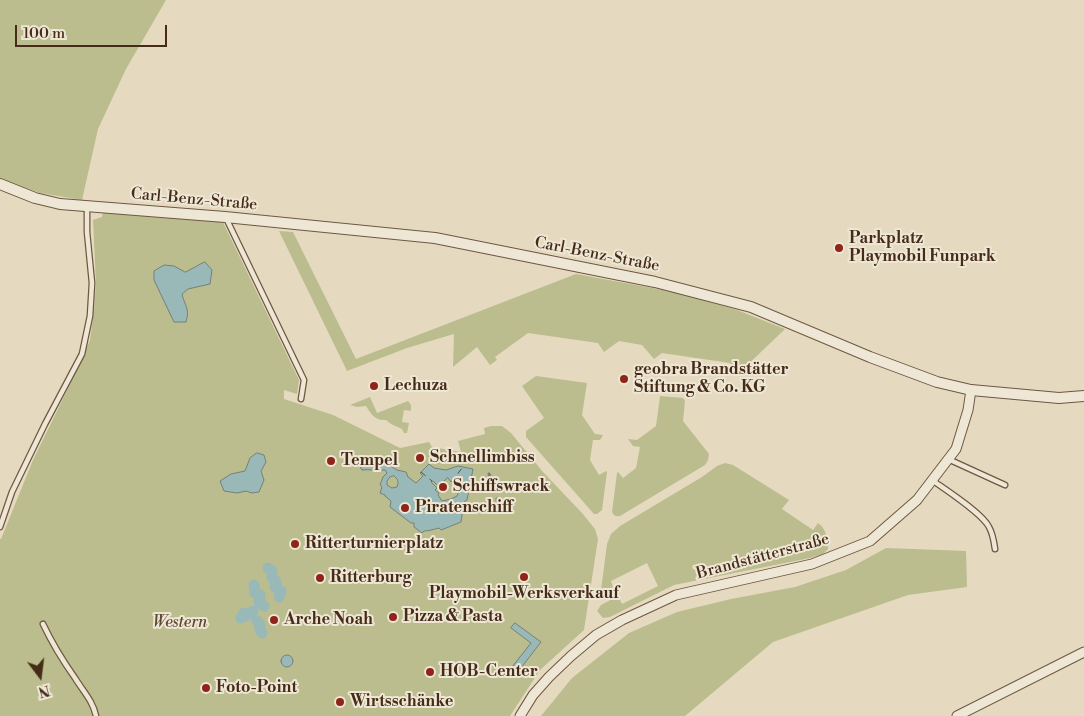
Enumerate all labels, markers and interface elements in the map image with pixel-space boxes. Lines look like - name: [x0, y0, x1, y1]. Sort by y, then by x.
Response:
- scale bar: [18, 15, 170, 47]
- text: 100 m: [23, 24, 65, 43]
- street label: Carl-Benz-Straße: [130, 185, 258, 215]
- place label: Parkplatz Playmobil Funpark: [849, 229, 996, 267]
- street label: Carl-Benz-Straße: [533, 233, 661, 277]
- marker: Parkplatz Playmobil Funpark: [833, 242, 845, 254]
- place label: geobra Brandstätter Stiftung & Co. KG: [634, 360, 789, 398]
- marker: geobra Brandstätter Stiftung & Co. KG: [618, 373, 630, 385]
- place label: Lechuza: [384, 376, 448, 396]
- marker: Lechuza: [368, 380, 380, 392]
- place label: Schnellimbiss: [430, 448, 535, 468]
- place label: Tempel: [341, 451, 398, 471]
- marker: Schnellimbiss: [414, 452, 426, 464]
- marker: Tempel: [325, 455, 337, 467]
- place label: Schiffswrack: [453, 477, 549, 497]
- marker: Schiffswrack: [437, 481, 449, 493]
- place label: Piratenschiff: [415, 498, 513, 518]
- marker: Piratenschiff: [399, 502, 411, 514]
- street label: Brandstätterstraße: [694, 530, 832, 584]
- place label: Ritterturnierplatz: [305, 534, 443, 554]
- marker: Ritterturnierplatz: [289, 538, 301, 550]
- place label: Ritterburg: [330, 568, 412, 588]
- marker: Playmobil-Werksverkauf: [518, 571, 530, 583]
- marker: Ritterburg: [314, 572, 326, 584]
- place label: Playmobil-Werksverkauf: [429, 584, 619, 604]
- place label: Pizza & Pasta: [403, 607, 503, 627]
- place label: Arche Noah: [284, 610, 373, 630]
- marker: Pizza & Pasta: [387, 611, 399, 623]
- park label: Western: [153, 613, 207, 633]
- marker: Arche Noah: [268, 614, 280, 626]
- north arrow: [15, 651, 65, 701]
- place label: HOB-Center: [440, 662, 538, 682]
- marker: HOB-Center: [424, 666, 436, 678]
- place label: Foto-Point: [216, 678, 297, 698]
- text: N: [36, 680, 52, 701]
- marker: Foto-Point: [200, 682, 212, 694]
- place label: Wirtsschänke: [350, 692, 453, 712]
- marker: Wirtsschänke: [334, 696, 346, 708]

